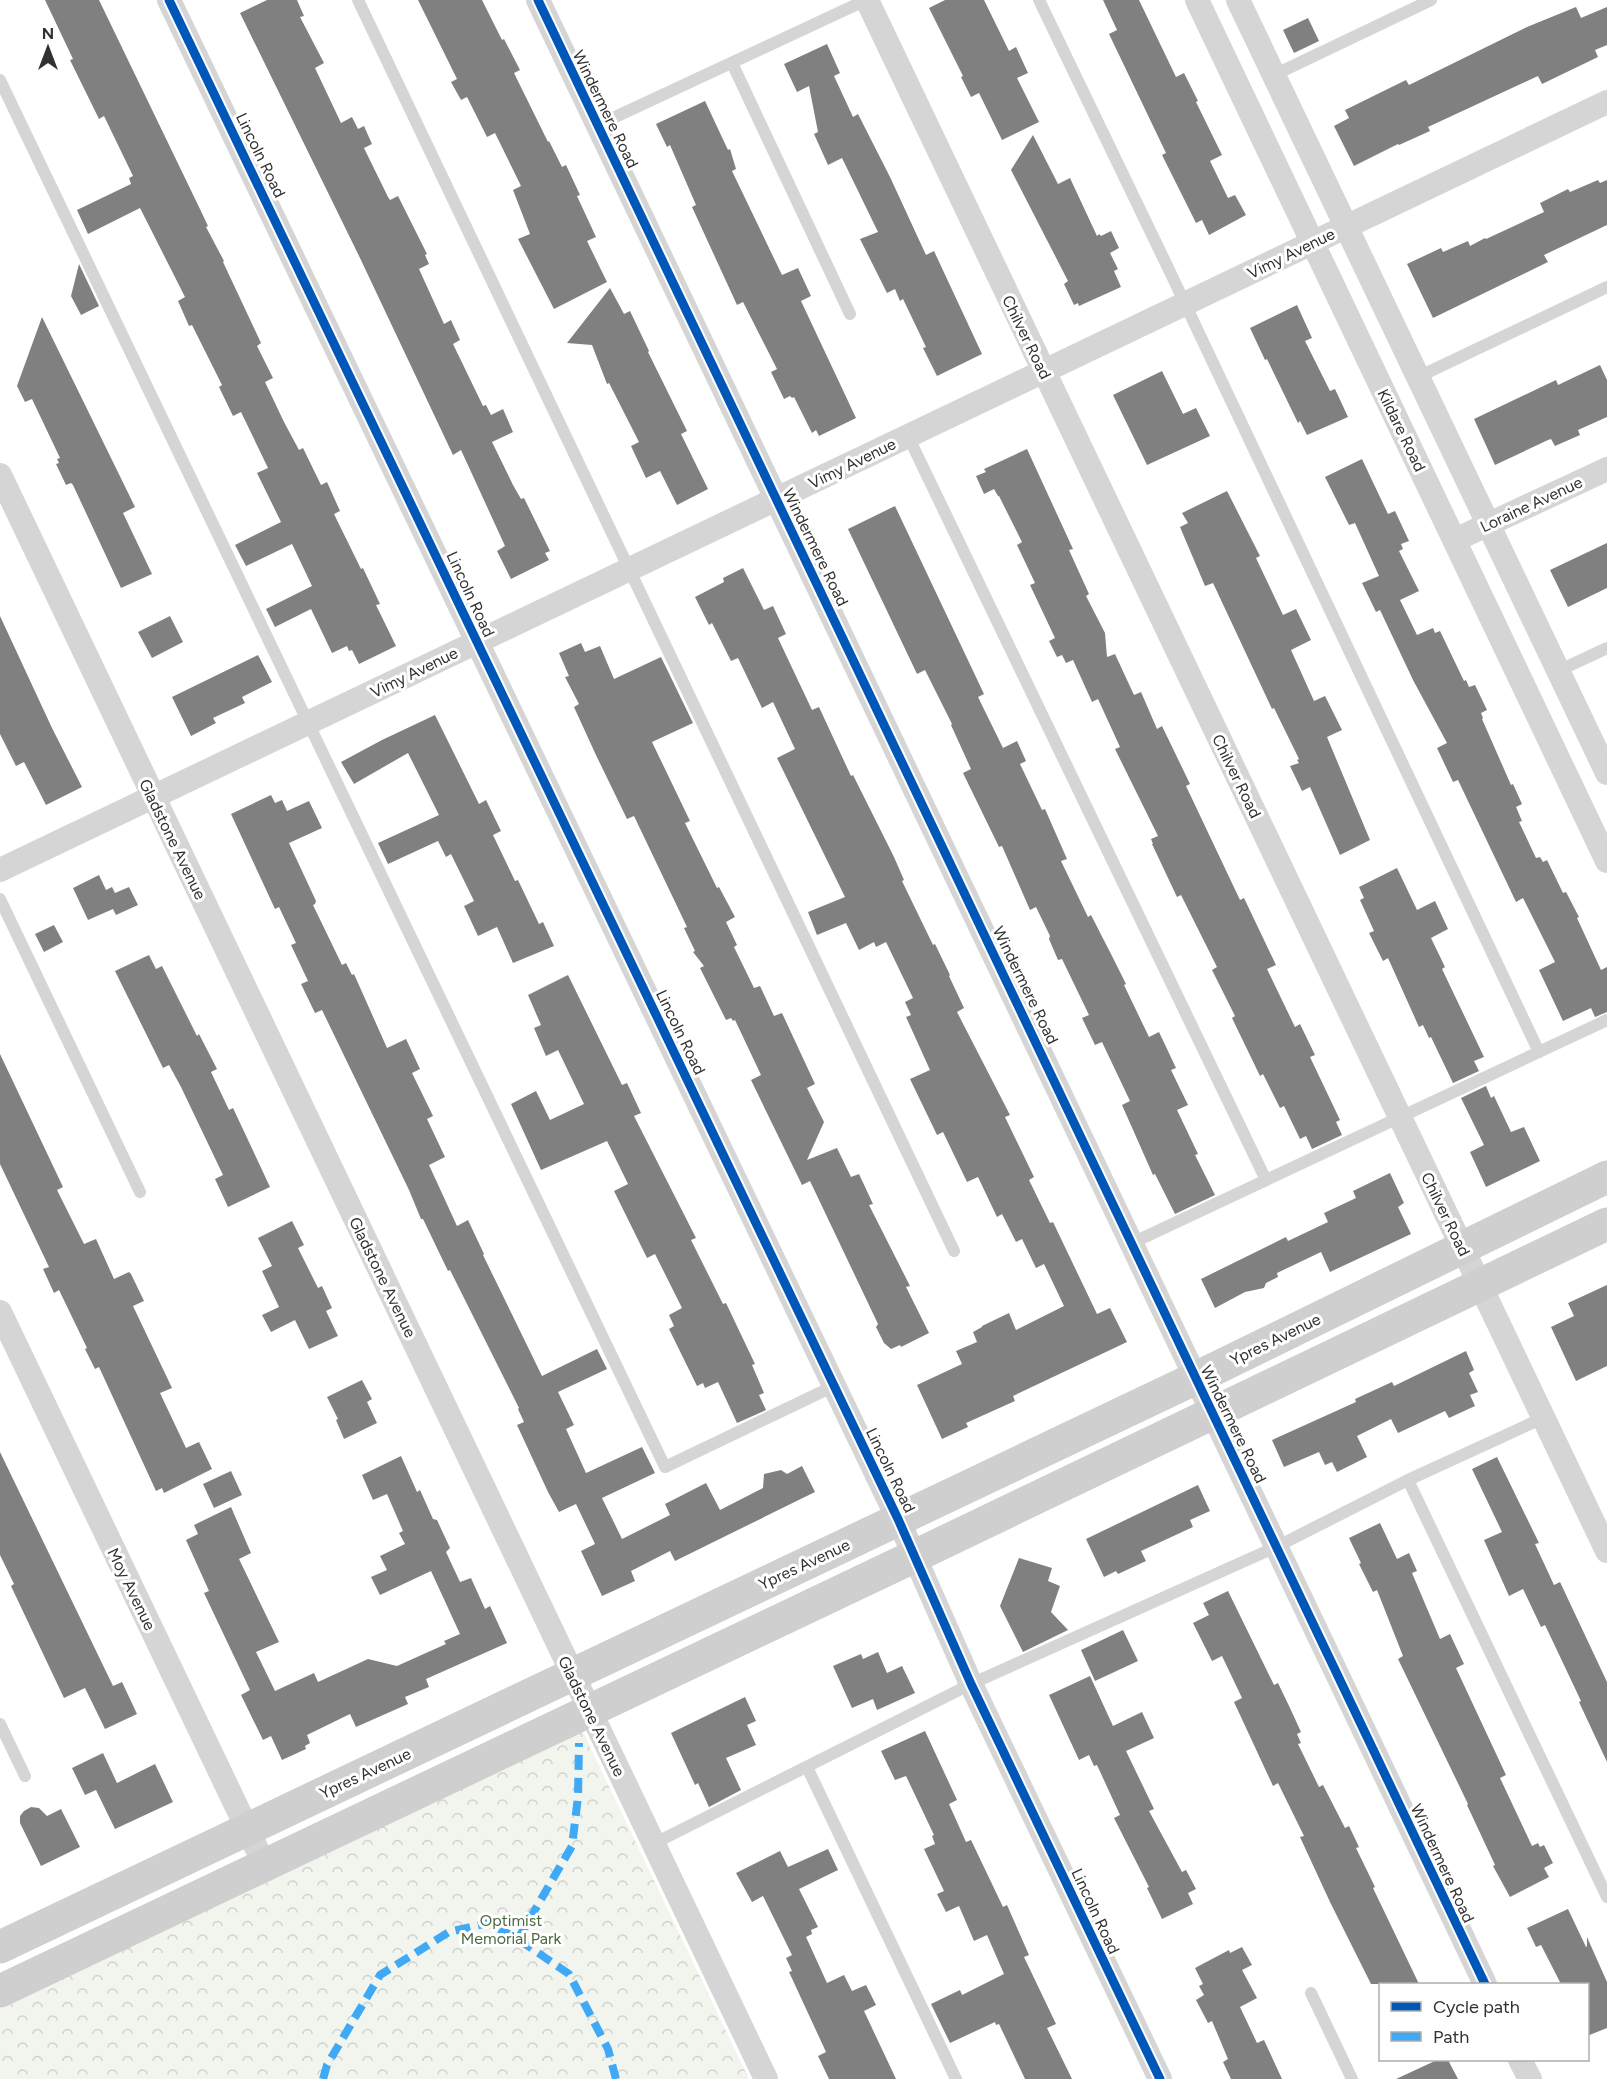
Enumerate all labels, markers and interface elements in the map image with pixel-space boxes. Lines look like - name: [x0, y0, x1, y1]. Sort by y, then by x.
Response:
- north arrow: [18, 18, 78, 78]
- text: N: [42, 24, 54, 43]
- street label: Windermere Road: [569, 47, 642, 171]
- street label: Lincoln Road: [232, 110, 289, 201]
- street label: Vimy Avenue: [1244, 224, 1338, 283]
- street label: Chilver Road: [998, 292, 1055, 382]
- street label: Kildare Road: [1373, 386, 1430, 475]
- street label: Vimy Avenue: [805, 434, 899, 493]
- street label: Loraine Avenue: [1477, 472, 1586, 536]
- street label: Windermere Road: [779, 485, 852, 609]
- street label: Lincoln Road: [442, 548, 499, 640]
- street label: Vimy Avenue: [367, 643, 461, 702]
- street label: Chilver Road: [1208, 731, 1265, 821]
- street label: Gladstone Avenue: [135, 776, 210, 903]
- street label: Windermere Road: [989, 923, 1062, 1047]
- street label: Lincoln Road: [652, 987, 709, 1078]
- street label: Chilver Road: [1417, 1169, 1474, 1259]
- street label: Gladstone Avenue: [345, 1214, 420, 1341]
- street label: Ypres Avenue: [1227, 1309, 1324, 1370]
- street label: Windermere Road: [1197, 1362, 1270, 1486]
- street label: Lincoln Road: [862, 1425, 919, 1516]
- street label: Ypres Avenue: [756, 1535, 853, 1594]
- street label: Moy Avenue: [103, 1545, 160, 1634]
- street label: Gladstone Avenue: [554, 1653, 629, 1780]
- street label: Ypres Avenue: [317, 1744, 414, 1803]
- street label: Windermere Road: [1407, 1801, 1478, 1926]
- street label: Lincoln Road: [1067, 1865, 1124, 1957]
- park label: Optimist Memorial Park: [461, 1911, 561, 1948]
- legend: [1379, 1983, 1589, 2061]
- text: Cycle path: [1433, 1996, 1520, 2018]
- text: Path: [1433, 2026, 1469, 2048]

